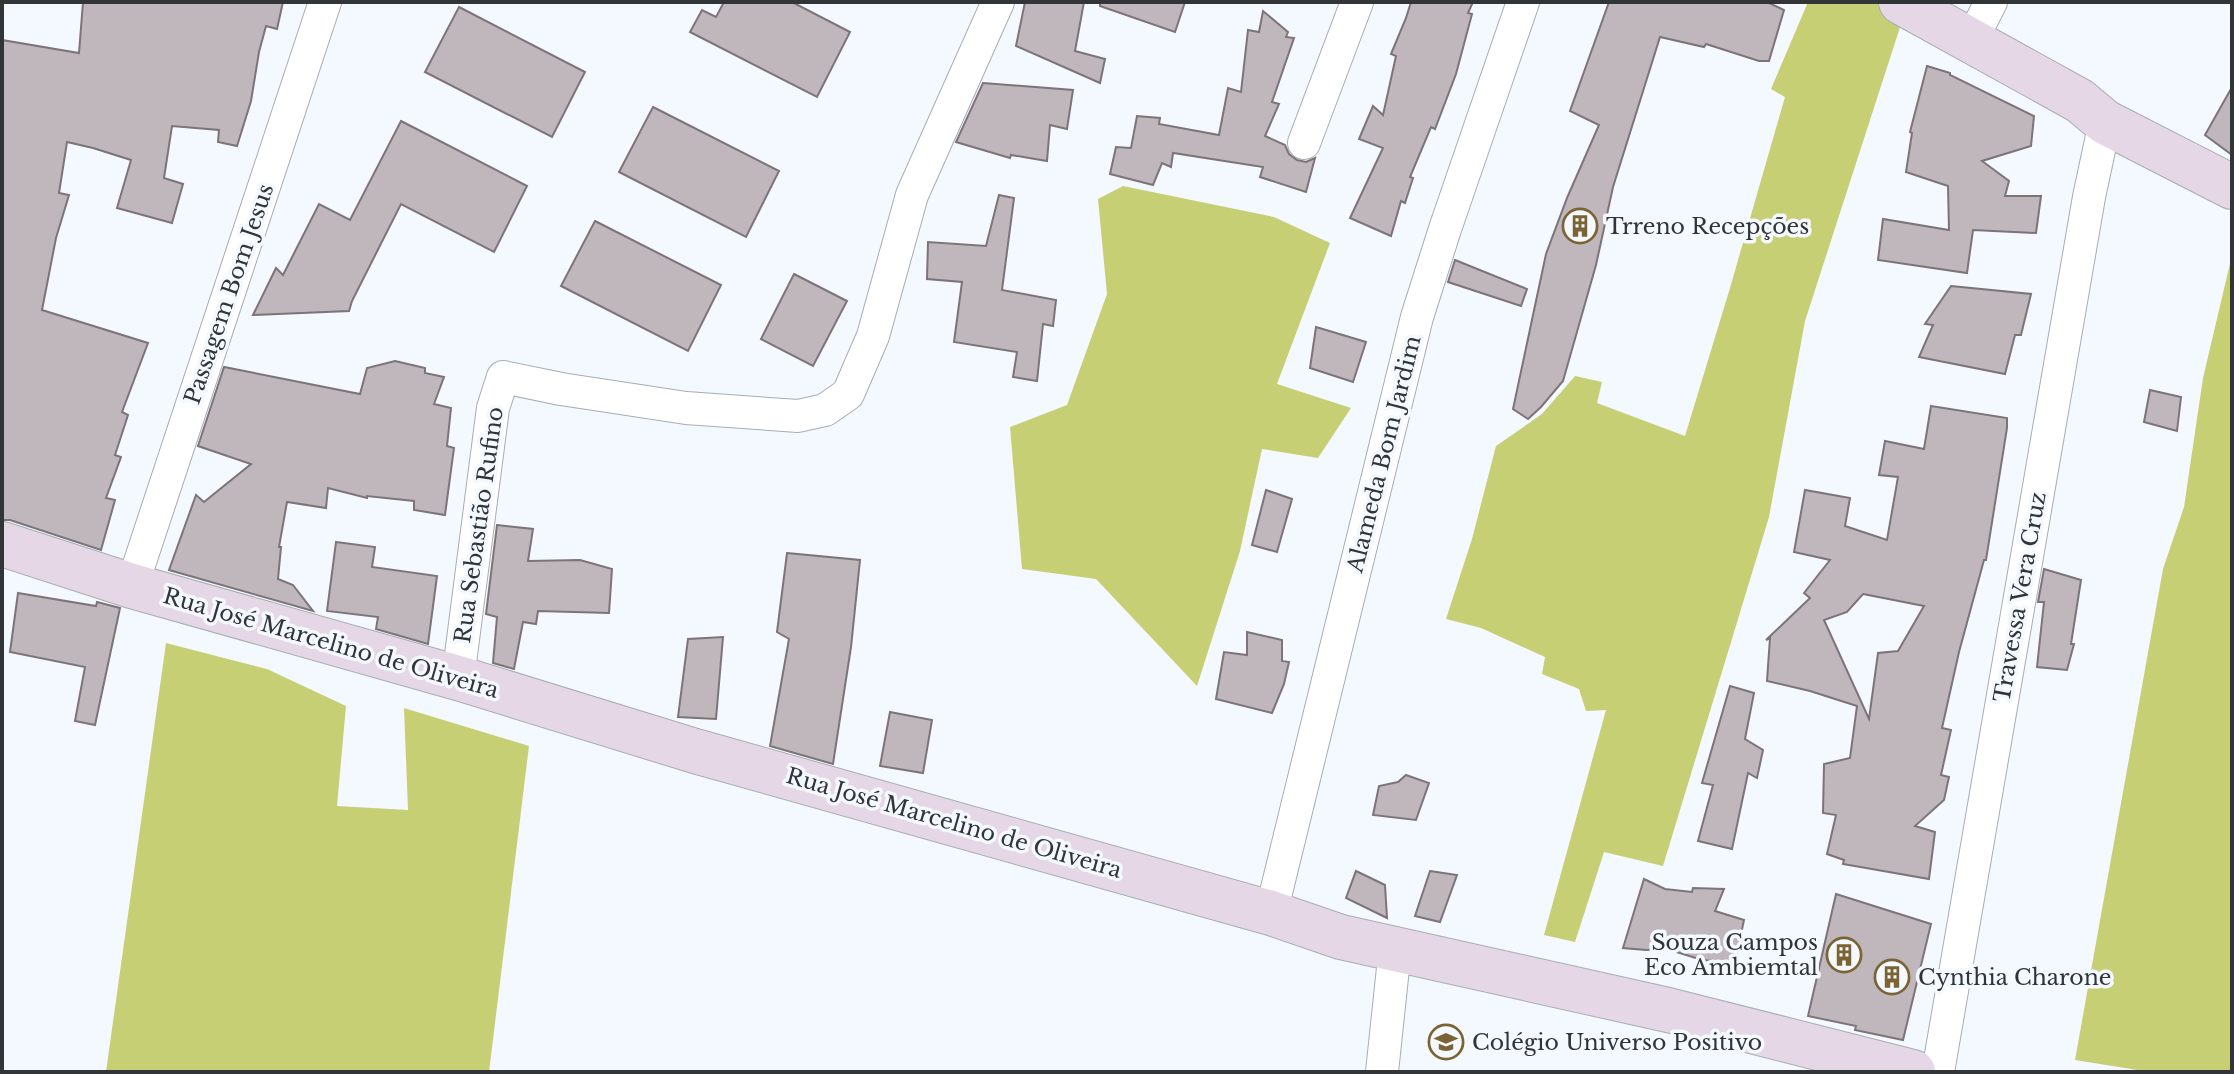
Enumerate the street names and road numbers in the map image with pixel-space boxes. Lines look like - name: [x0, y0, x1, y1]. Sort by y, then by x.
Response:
- street label: Passagem Bom Jesus: [179, 180, 279, 408]
- street label: Alameda Bom Jardim: [1341, 332, 1427, 576]
- street label: Rua Sebastião Rufino: [449, 405, 509, 645]
- street label: Travessa Vera Cruz: [1988, 490, 2052, 704]
- street label: Rua José Marcelino de Oliveira: [160, 582, 503, 704]
- street label: Rua José Marcelino de Oliveira: [783, 762, 1126, 884]

